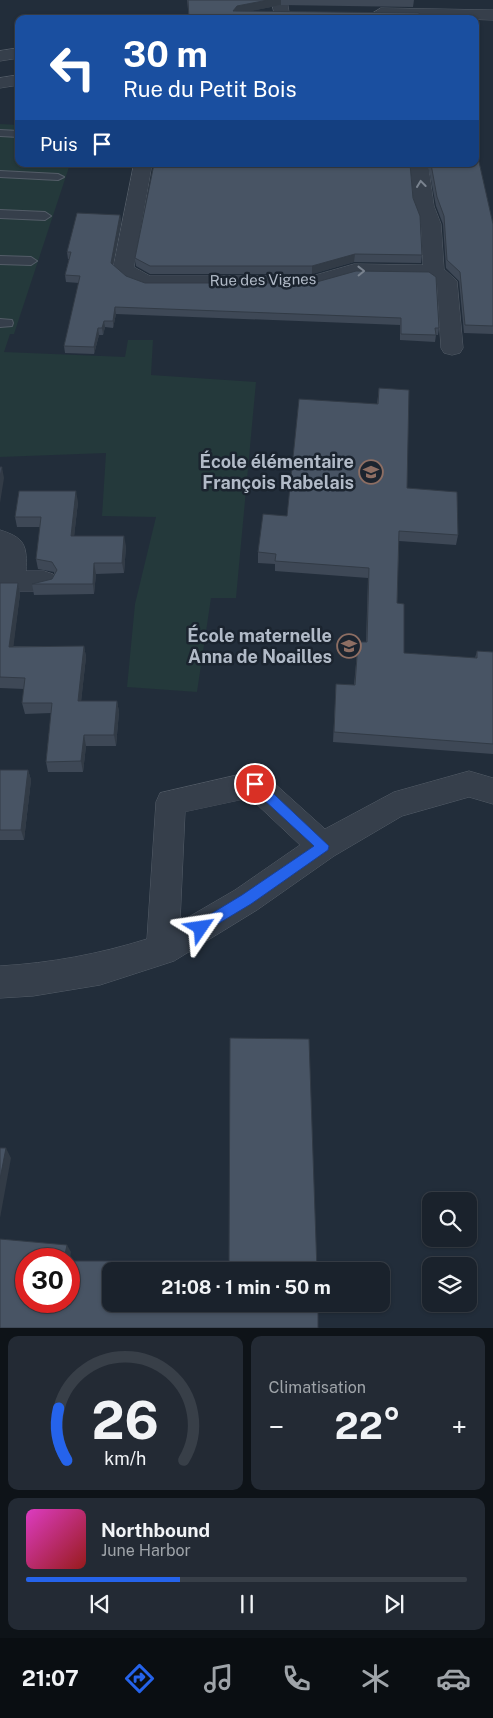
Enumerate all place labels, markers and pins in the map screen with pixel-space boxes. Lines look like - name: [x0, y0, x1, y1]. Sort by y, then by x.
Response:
- place label: École élémentaire François Rabelais: [200, 450, 354, 493]
- school or university icon: École élémentaire François Rabelais: [358, 459, 384, 485]
- place label: École maternelle Anna de Noailles: [187, 624, 332, 667]
- school or university icon: École maternelle Anna de Noailles: [336, 633, 362, 659]
- pin: [234, 763, 276, 805]

